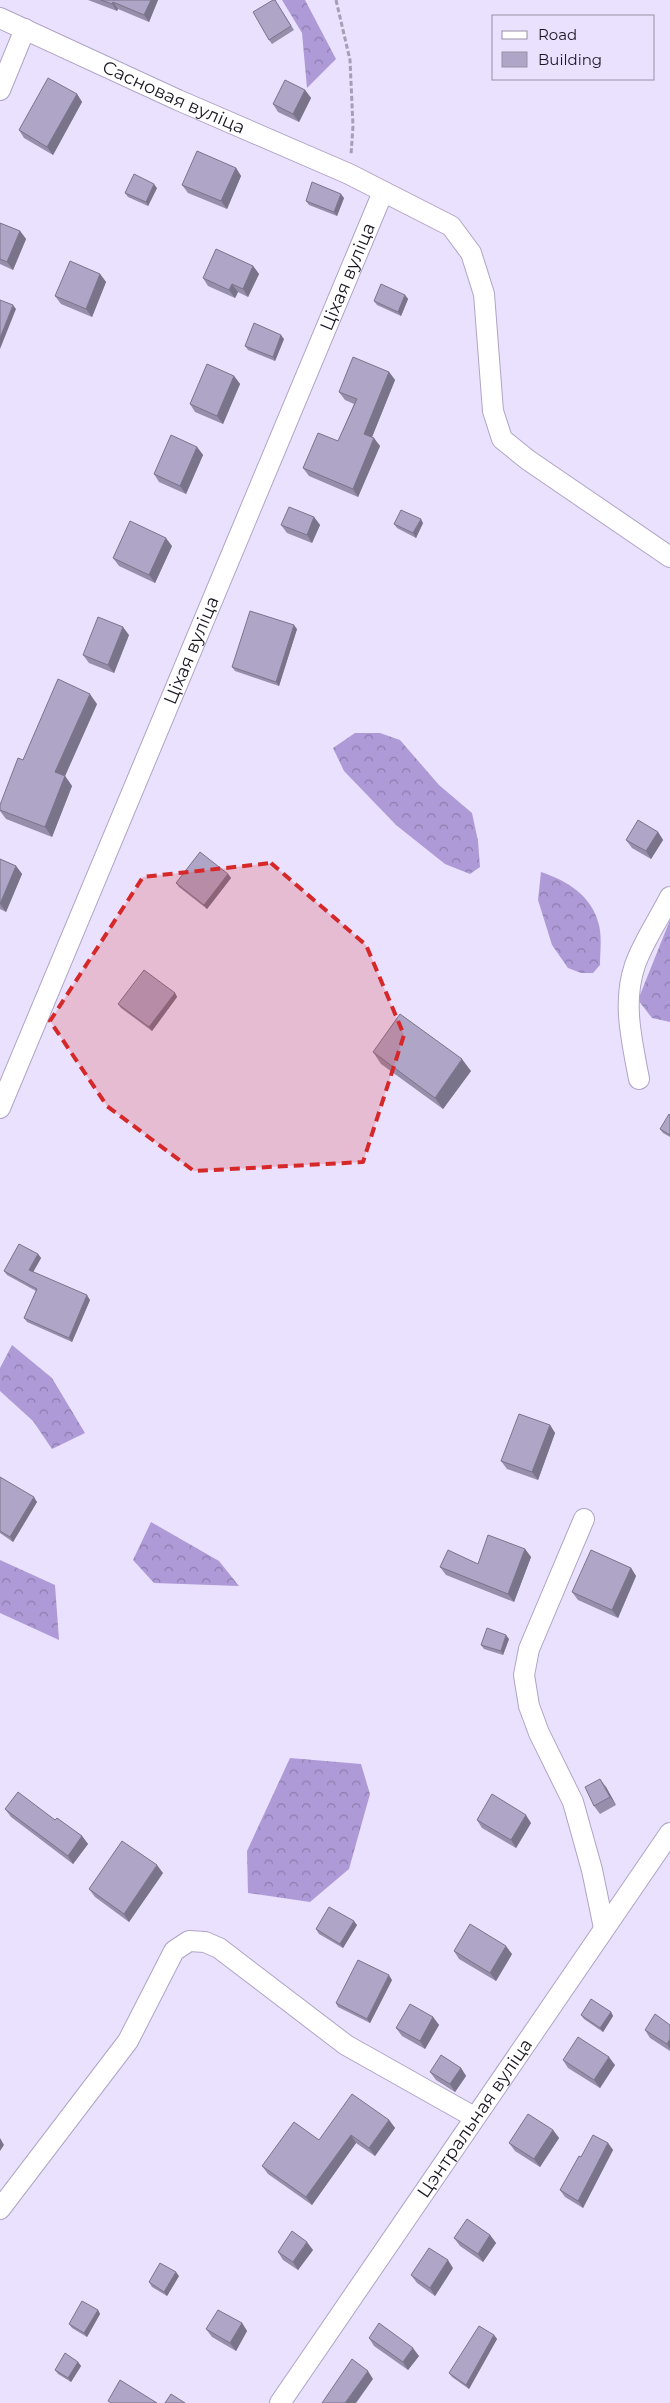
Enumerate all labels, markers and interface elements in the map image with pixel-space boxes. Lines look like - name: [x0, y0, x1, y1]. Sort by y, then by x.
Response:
- legend: [492, 15, 655, 80]
- text: Road: [538, 25, 577, 44]
- text: Building: [538, 50, 602, 69]
- street label: Сасновая вуліца: [99, 56, 248, 139]
- street label: Ціхая вуліца: [315, 219, 380, 334]
- street label: Ціхая вуліца: [159, 593, 224, 708]
- street label: Цэнтральная вуліца: [413, 2034, 537, 2202]

